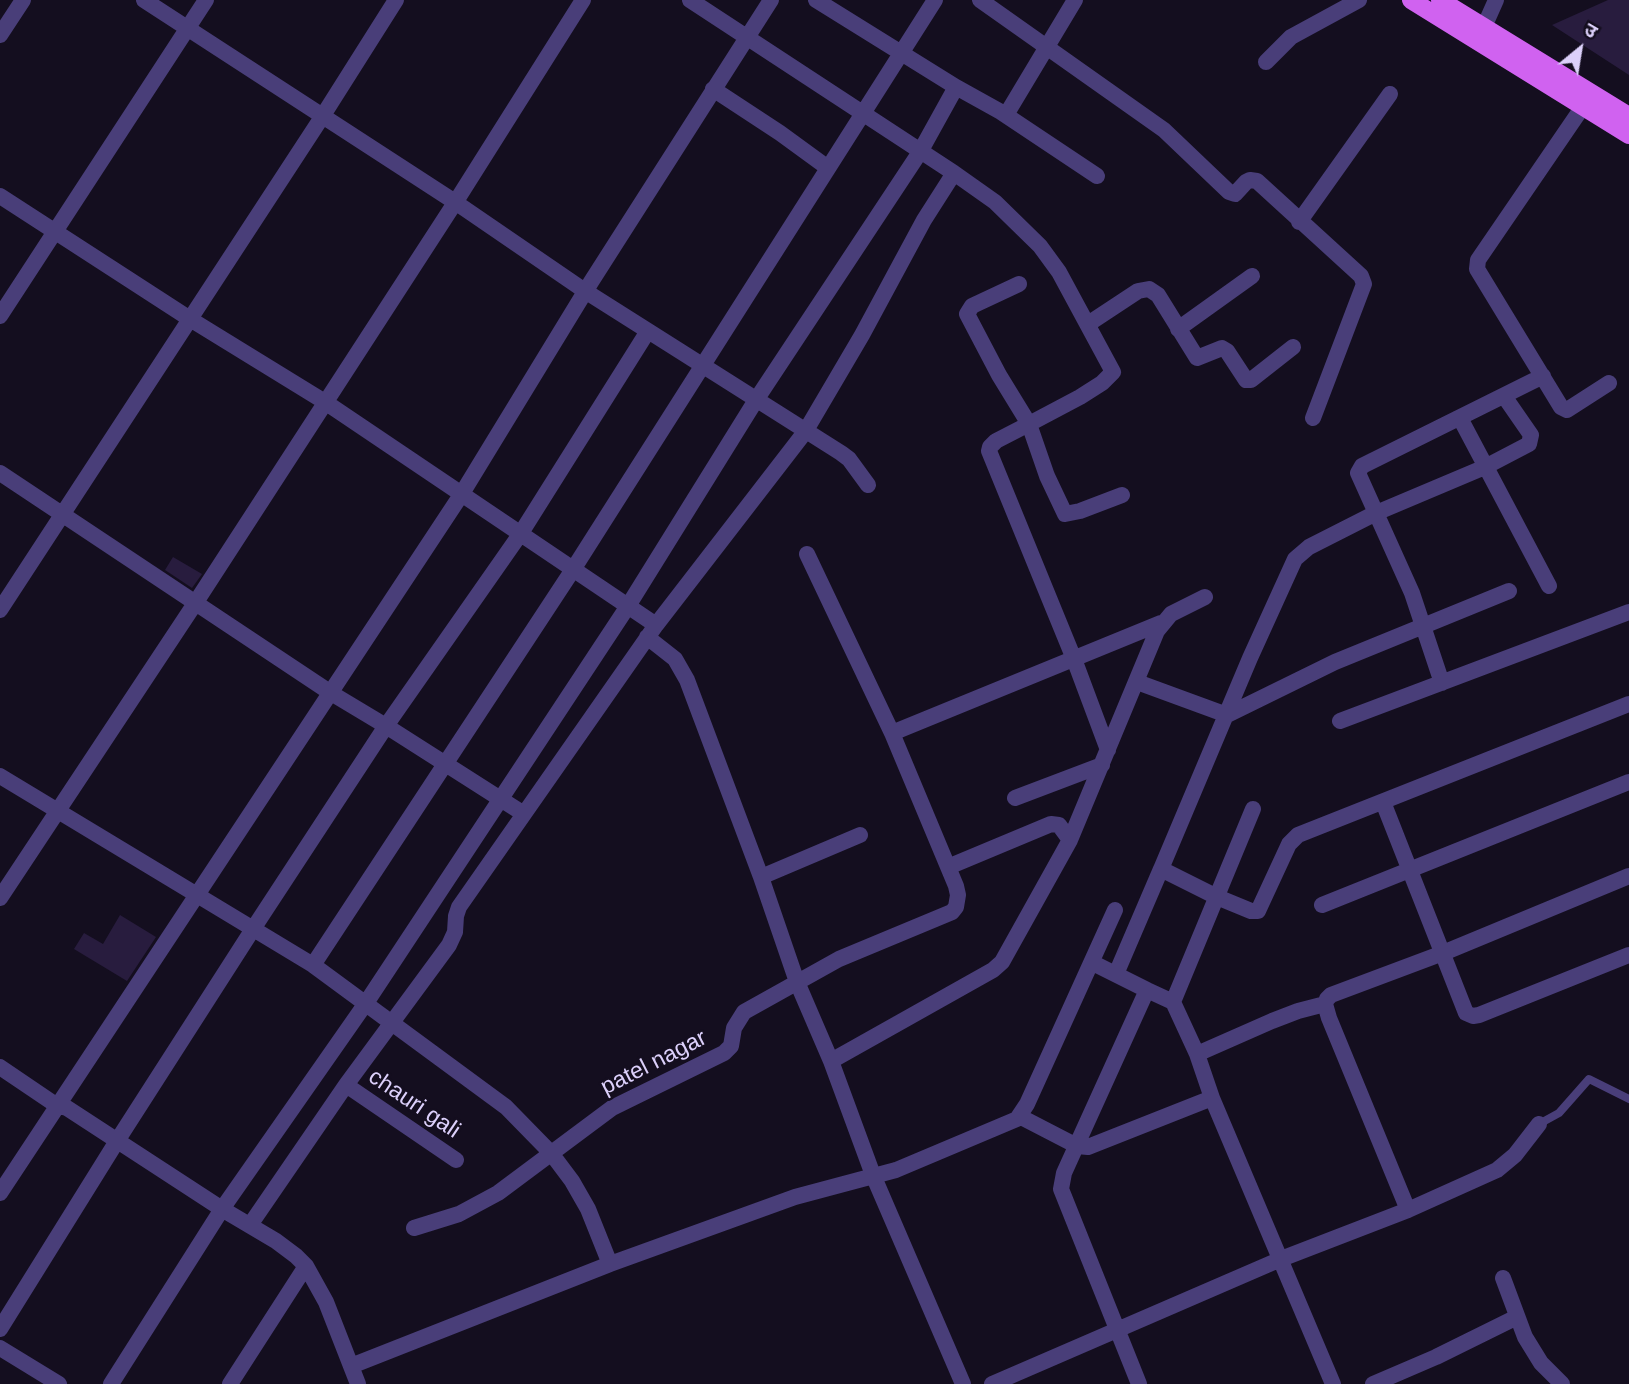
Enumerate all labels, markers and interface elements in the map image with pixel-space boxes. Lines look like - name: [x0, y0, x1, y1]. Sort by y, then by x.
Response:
- north arrow: [1545, 14, 1615, 84]
- text: उ: [1581, 19, 1601, 42]
- street label: patel nagar: [596, 1025, 712, 1101]
- street label: chauri gali: [363, 1063, 465, 1145]

